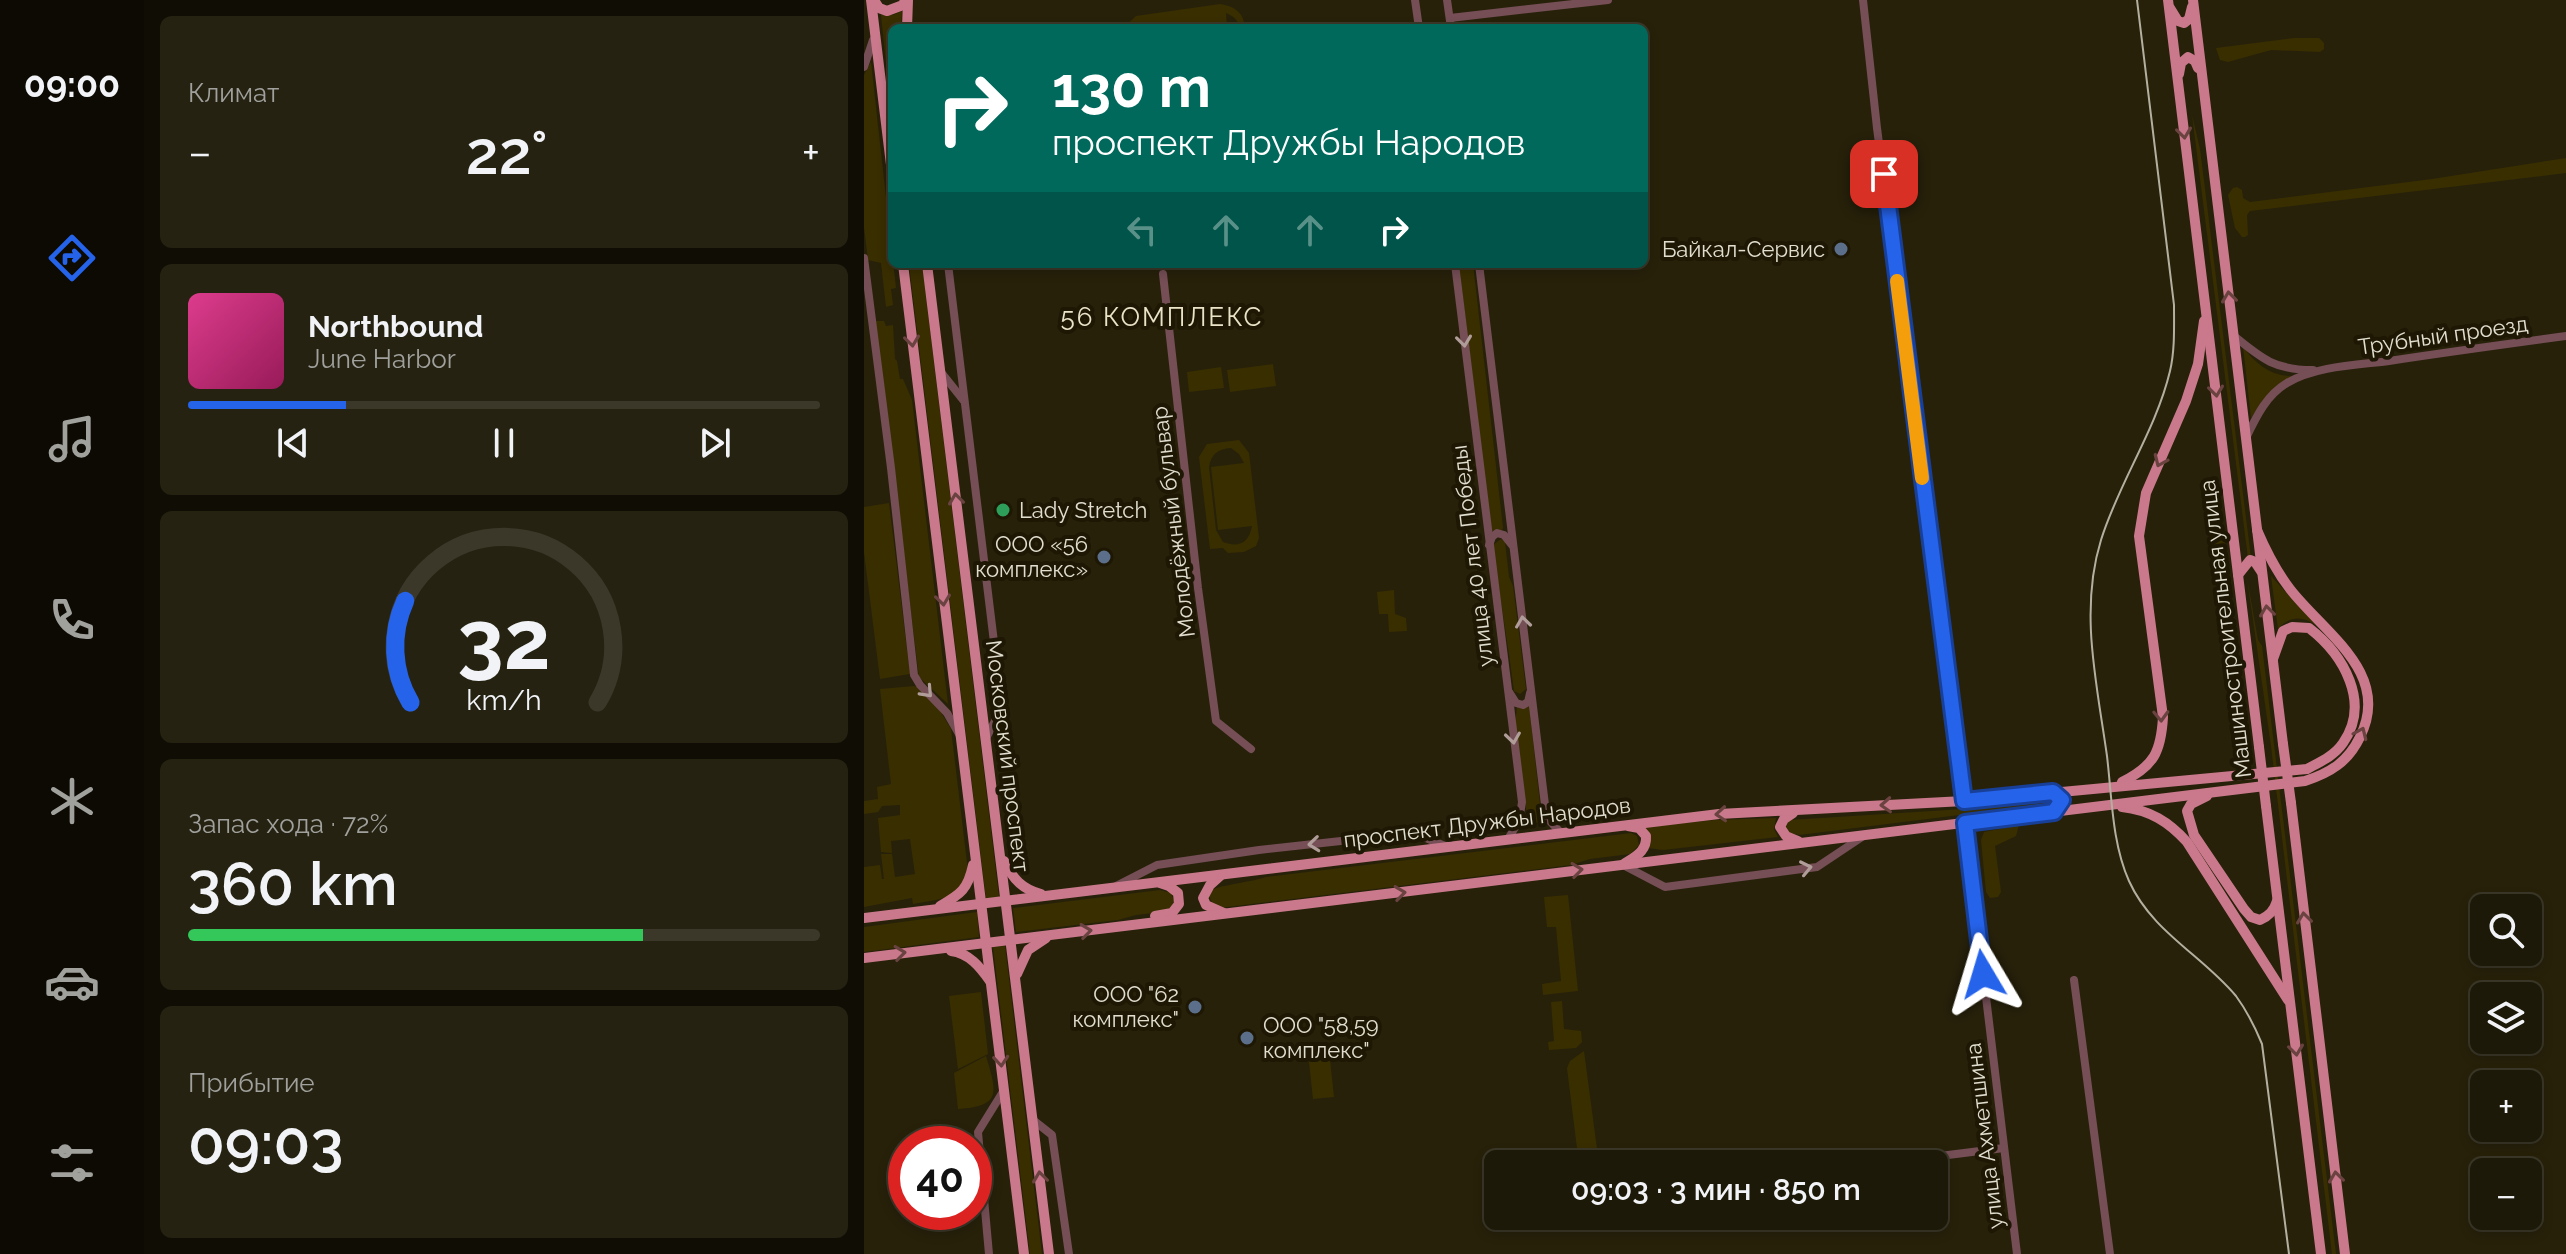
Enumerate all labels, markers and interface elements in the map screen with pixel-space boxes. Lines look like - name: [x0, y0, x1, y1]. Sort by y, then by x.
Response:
- text: 130 m: [1052, 54, 1211, 120]
- icon: right: [920, 56, 1024, 160]
- text: 09:00: [24, 63, 120, 105]
- text: Климат: [188, 78, 279, 108]
- text: 22°: [466, 118, 548, 188]
- text: проспект Дружбы Народов: [1052, 121, 1525, 163]
- one-way arrow: [2175, 126, 2192, 140]
- text: −: [188, 127, 212, 178]
- text: +: [802, 127, 820, 178]
- pin: [1850, 140, 1918, 208]
- icon: arrive: [1862, 152, 1906, 196]
- icon: left: [1120, 208, 1164, 252]
- icon: ahead: [1204, 208, 1248, 252]
- icon: ahead: [1288, 208, 1332, 252]
- icon: right: [1372, 208, 1416, 252]
- icon: directions: [44, 230, 100, 286]
- place label: Байкал-Сервис: [1662, 236, 1825, 262]
- marker: Байкал-Сервис: [1832, 240, 1850, 258]
- one-way arrow: [2221, 290, 2238, 304]
- district label: 56 КОМПЛЕКС: [1061, 302, 1263, 332]
- text: Northbound: [308, 309, 483, 344]
- street label: Трубный проезд: [2356, 310, 2530, 360]
- one-way arrow: [904, 335, 921, 348]
- one-way arrow: [1456, 335, 1473, 348]
- text: June Harbor: [308, 344, 456, 374]
- one-way arrow: [2207, 385, 2224, 398]
- street label: Молодёжный бульвар: [1146, 405, 1200, 639]
- icon: music: [44, 411, 100, 467]
- icon: previous: [271, 421, 315, 465]
- icon: pause: [482, 421, 526, 465]
- icon: next: [693, 421, 737, 465]
- street label: улица 40 лет Победы: [1445, 444, 1499, 668]
- one-way arrow: [2153, 453, 2169, 468]
- street label: Машиностроительная улица: [2194, 478, 2256, 780]
- one-way arrow: [948, 493, 965, 506]
- place label: Lady Stretch: [1019, 497, 1147, 523]
- marker: Lady Stretch: [994, 501, 1012, 519]
- place label: ООО «56 комплекс»: [975, 531, 1088, 582]
- marker: ООО «56 комплекс»: [1095, 548, 1113, 566]
- text: 32: [457, 591, 551, 688]
- icon: phone: [44, 592, 100, 648]
- one-way arrow: [935, 593, 952, 606]
- one-way arrow: [2259, 604, 2276, 618]
- one-way arrow: [1514, 615, 1531, 628]
- street label: Московский проспект: [981, 638, 1035, 874]
- text: km/h: [466, 683, 542, 717]
- one-way arrow: [918, 683, 933, 697]
- one-way arrow: [2153, 710, 2170, 723]
- one-way arrow: [2352, 727, 2368, 741]
- one-way arrow: [1504, 732, 1521, 745]
- icon: climate: [44, 773, 100, 829]
- street label: проспект Дружбы Народов: [1342, 791, 1632, 853]
- one-way arrow: [1879, 797, 1892, 814]
- one-way arrow: [1714, 805, 1727, 822]
- text: Запас хода · 72%: [188, 809, 388, 839]
- one-way arrow: [1307, 835, 1321, 852]
- text: 360 km: [188, 849, 398, 919]
- one-way arrow: [1798, 860, 1812, 877]
- one-way arrow: [1571, 862, 1584, 879]
- one-way arrow: [1394, 884, 1407, 901]
- map controls: [2470, 894, 2542, 1230]
- button: search: [2470, 894, 2542, 966]
- one-way arrow: [2296, 912, 2313, 925]
- one-way arrow: [1080, 922, 1093, 939]
- position arrow: [1941, 932, 2025, 1016]
- one-way arrow: [894, 945, 907, 962]
- icon: car: [44, 954, 100, 1010]
- place label: ООО "62 комплекс": [1072, 981, 1179, 1032]
- button: layers: [2470, 982, 2542, 1054]
- marker: ООО "62 комплекс": [1186, 998, 1204, 1016]
- place label: ООО "58,59 комплекс": [1263, 1012, 1379, 1063]
- marker: ООО "58,59 комплекс": [1238, 1029, 1256, 1047]
- street label: улица Ахметшина: [1960, 1041, 2008, 1231]
- one-way arrow: [2288, 1044, 2305, 1057]
- one-way arrow: [993, 1055, 1010, 1068]
- text: Прибытие: [188, 1068, 315, 1098]
- button: +: [2470, 1070, 2542, 1142]
- text: 09:03: [188, 1108, 343, 1178]
- speed limit sign: 40: [888, 1126, 992, 1230]
- icon: filters: [44, 1135, 100, 1191]
- button: −: [2470, 1158, 2542, 1230]
- one-way arrow: [1032, 1170, 1049, 1183]
- one-way arrow: [2328, 1170, 2345, 1183]
- text: 09:03 · 3 мин · 850 m: [1571, 1172, 1861, 1207]

